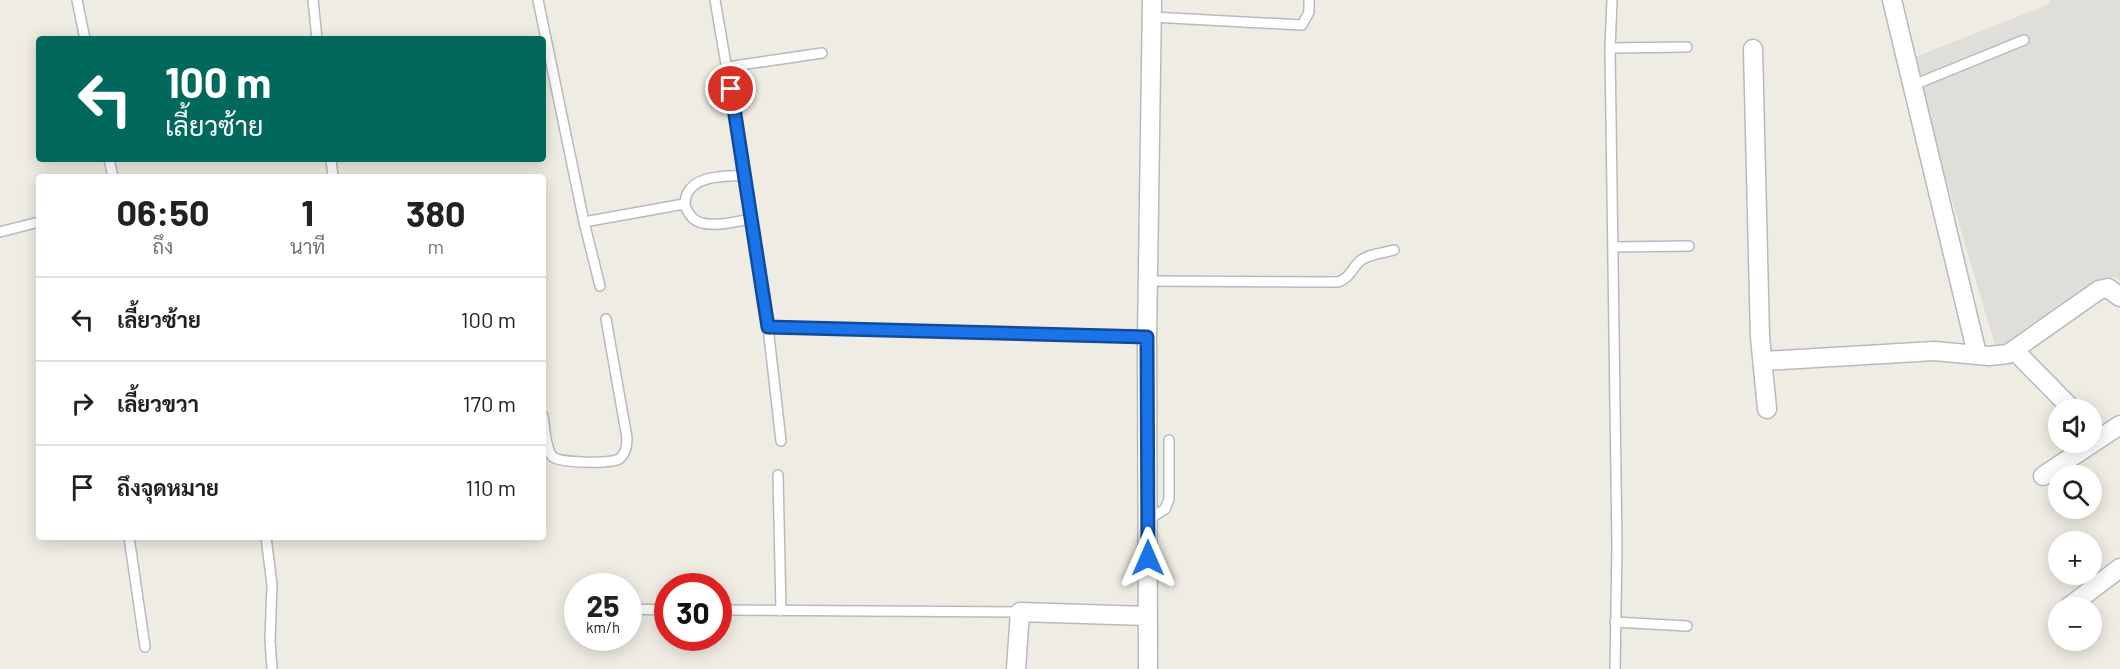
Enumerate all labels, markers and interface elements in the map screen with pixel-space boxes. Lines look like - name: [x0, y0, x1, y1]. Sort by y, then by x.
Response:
- text: 100 m: [165, 56, 271, 106]
- icon: left: [66, 60, 144, 138]
- pin: [705, 63, 756, 114]
- icon: arrive: [714, 72, 747, 105]
- text: เลี้ยวซ้าย: [165, 109, 263, 141]
- text: 06:50: [117, 190, 209, 233]
- text: 1: [301, 190, 314, 233]
- text: 380: [406, 191, 465, 234]
- text: ถึง: [153, 234, 173, 258]
- text: นาที: [290, 234, 326, 258]
- text: m: [427, 234, 444, 258]
- icon: left: [66, 303, 99, 336]
- text: เลี้ยวซ้าย: [117, 306, 201, 332]
- text: 100 m: [461, 306, 516, 332]
- icon: right: [66, 387, 99, 420]
- text: เลี้ยวขวา: [117, 390, 199, 416]
- text: 170 m: [463, 390, 516, 416]
- map controls: [2048, 399, 2102, 651]
- button: sound: [2048, 399, 2102, 453]
- button: search: [2048, 465, 2102, 519]
- icon: arrive: [66, 471, 99, 504]
- text: ถึงจุดหมาย: [117, 474, 219, 500]
- text: 110 m: [466, 474, 516, 500]
- position arrow: [1116, 526, 1180, 590]
- button: +: [2048, 531, 2102, 585]
- speed limit sign: 30: [654, 573, 732, 651]
- text: 25: [587, 587, 619, 623]
- button: −: [2048, 597, 2102, 651]
- text: km/h: [586, 618, 620, 636]

